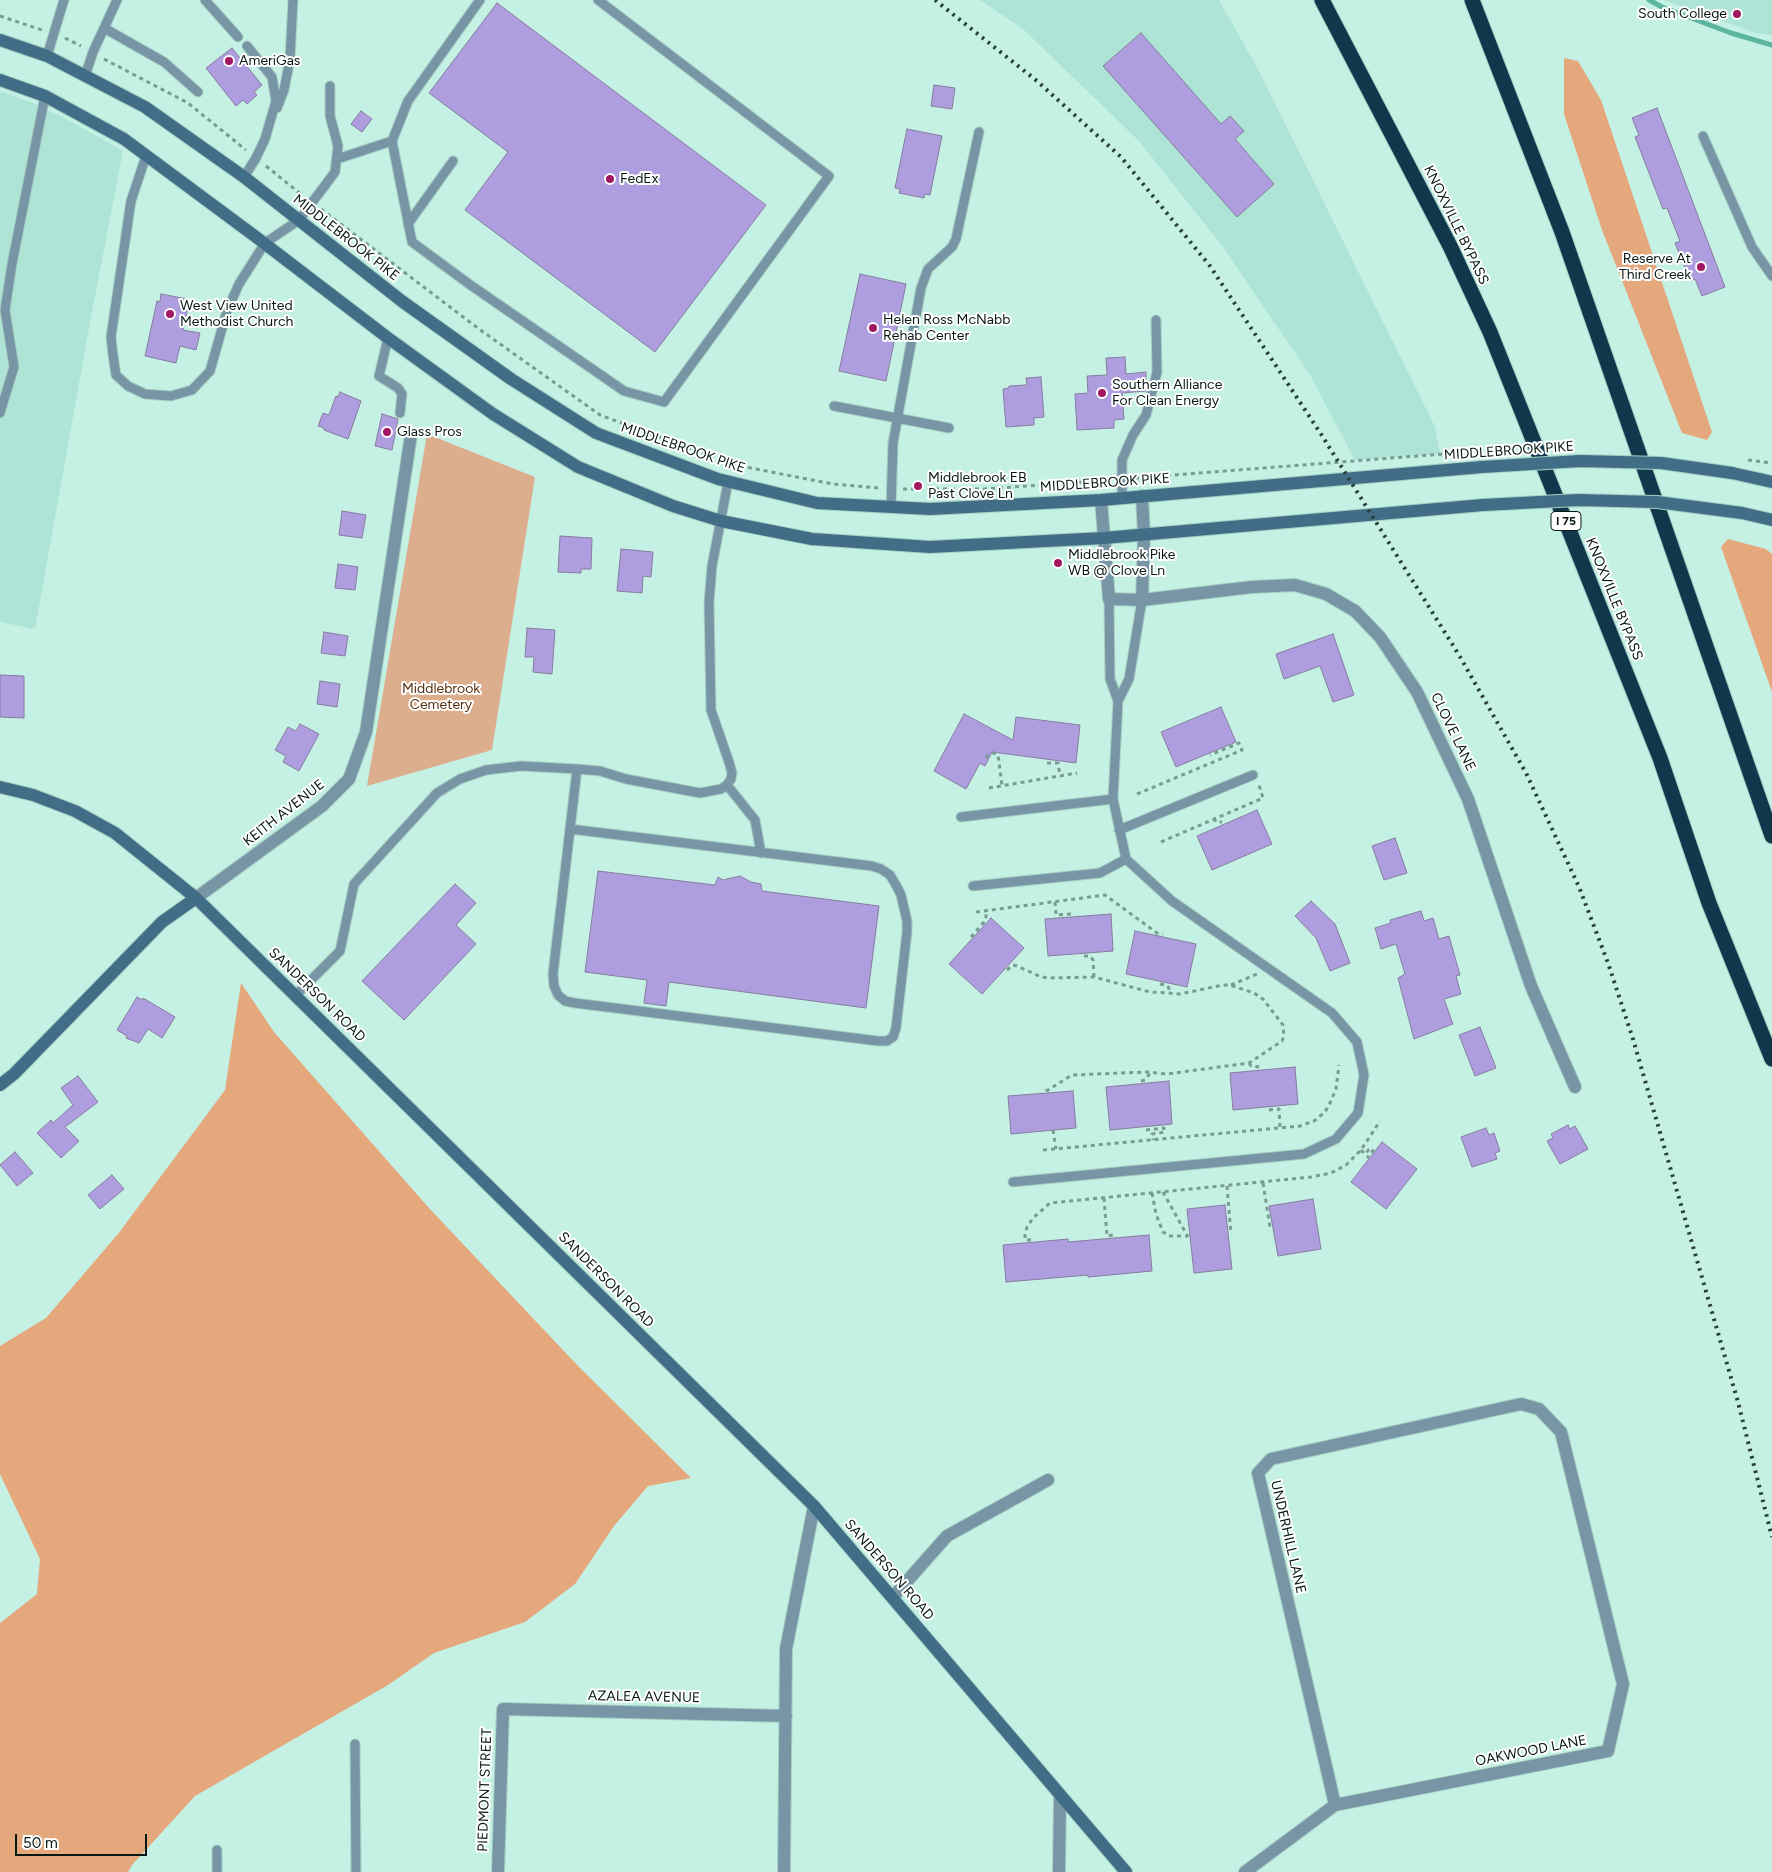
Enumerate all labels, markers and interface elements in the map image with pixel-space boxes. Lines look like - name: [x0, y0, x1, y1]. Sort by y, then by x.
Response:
- place label: South College: [1638, 6, 1727, 22]
- marker: South College: [1731, 8, 1743, 20]
- place label: AmeriGas: [239, 53, 300, 69]
- marker: AmeriGas: [223, 55, 235, 67]
- street label: KNOXVILLE BYPASS: [1420, 163, 1492, 287]
- place label: FedEx: [620, 171, 658, 187]
- marker: FedEx: [604, 173, 616, 185]
- street label: MIDDLEBROOK PIKE: [290, 191, 402, 285]
- place label: Reserve At Third Creek: [1619, 251, 1691, 284]
- marker: Reserve At Third Creek: [1695, 261, 1707, 273]
- place label: West View United Methodist Church: [180, 298, 293, 331]
- marker: West View United Methodist Church: [164, 308, 176, 320]
- place label: Helen Ross McNabb Rehab Center: [883, 312, 1010, 344]
- marker: Helen Ross McNabb Rehab Center: [867, 322, 879, 334]
- place label: Southern Alliance For Clean Energy: [1112, 377, 1222, 410]
- marker: Southern Alliance For Clean Energy: [1096, 387, 1108, 399]
- street label: MIDDLEBROOK PIKE: [619, 419, 747, 477]
- place label: Glass Pros: [397, 424, 462, 440]
- marker: Glass Pros: [381, 426, 393, 438]
- street label: MIDDLEBROOK PIKE: [1443, 438, 1575, 464]
- place label: Middlebrook EB Past Clove Ln: [928, 470, 1026, 502]
- street label: MIDDLEBROOK PIKE: [1039, 470, 1171, 496]
- marker: Middlebrook EB Past Clove Ln: [912, 480, 924, 492]
- road number: I 75: [1551, 512, 1581, 530]
- street label: KNOXVILLE BYPASS: [1582, 535, 1646, 663]
- place label: Middlebrook Pike WB @ Clove Ln: [1068, 547, 1175, 580]
- marker: Middlebrook Pike WB @ Clove Ln: [1052, 557, 1064, 569]
- park label: Middlebrook Cemetery: [402, 681, 480, 714]
- street label: CLOVE LANE: [1427, 690, 1479, 774]
- street label: KEITH AVENUE: [240, 776, 328, 850]
- street label: SANDERSON ROAD: [265, 944, 369, 1046]
- street label: SANDERSON ROAD: [555, 1229, 657, 1331]
- street label: UNDERHILL LANE: [1267, 1479, 1309, 1595]
- street label: SANDERSON ROAD: [841, 1516, 937, 1624]
- street label: AZALEA AVENUE: [588, 1688, 700, 1706]
- street label: PIEDMONT STREET: [474, 1728, 496, 1852]
- street label: OAKWOOD LANE: [1474, 1732, 1588, 1770]
- scale bar: [18, 1824, 150, 1856]
- text: 50 m: [23, 1834, 58, 1852]

